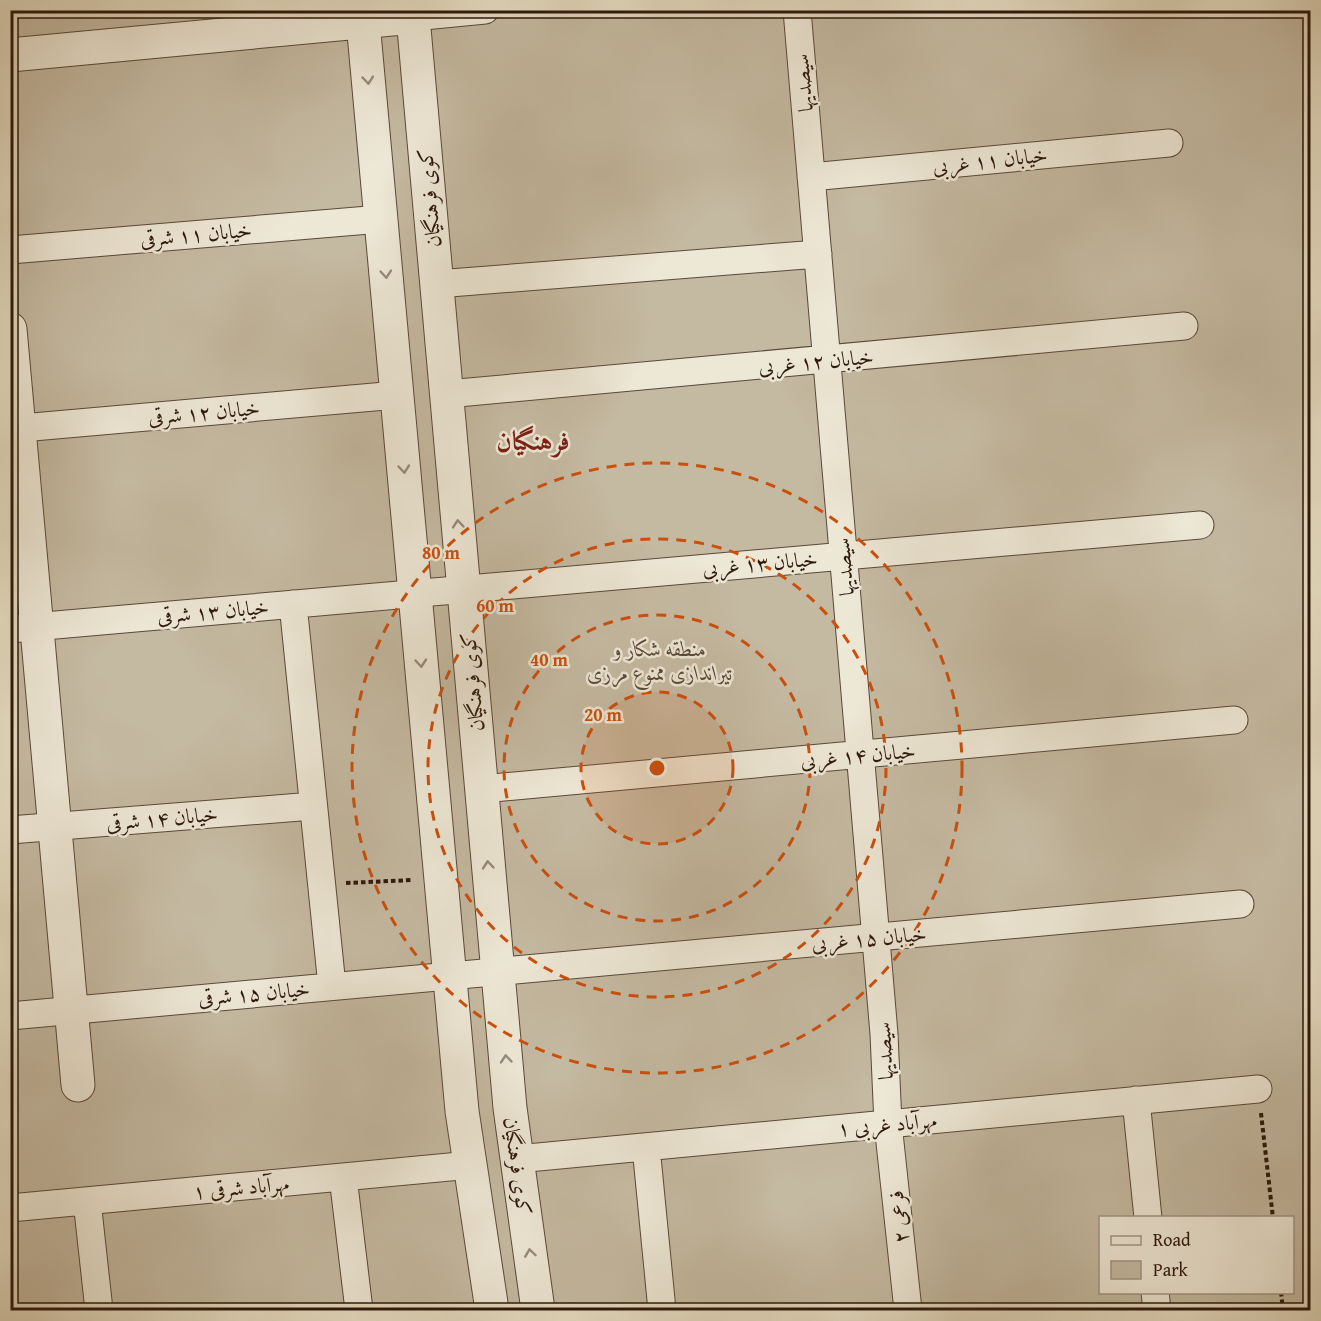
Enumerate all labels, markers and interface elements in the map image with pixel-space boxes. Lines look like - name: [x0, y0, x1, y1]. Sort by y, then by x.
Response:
- street label: سیصدیها: [785, 53, 821, 113]
- one-way arrow: [361, 76, 374, 85]
- street label: خیابان ۱۱ غربی: [931, 139, 1049, 181]
- street label: کوی فرهنگیان: [409, 147, 449, 249]
- street label: خیابان ۱۱ شرقی: [139, 214, 253, 254]
- one-way arrow: [379, 270, 392, 279]
- street label: خیابان ۱۲ غربی: [757, 341, 875, 381]
- street label: خیابان ۱۲ شرقی: [147, 392, 261, 432]
- district label: فرهنگیان: [496, 420, 570, 460]
- one-way arrow: [397, 464, 410, 473]
- one-way arrow: [452, 520, 465, 529]
- street label: سیصدیها: [826, 537, 862, 597]
- text: 80 m: [422, 539, 461, 566]
- street label: خیابان ۱۳ غربی: [701, 543, 819, 583]
- street label: خیابان ۱۳ شرقی: [156, 591, 270, 631]
- text: 60 m: [476, 592, 515, 619]
- street label: کوی فرهنگیان: [452, 631, 492, 733]
- park label: منطقه شکار و تیراندازی ممنوع مرزی: [587, 633, 733, 691]
- text: 40 m: [530, 646, 569, 673]
- one-way arrow: [415, 658, 428, 667]
- text: 20 m: [584, 701, 623, 728]
- street label: خیابان ۱۴ غربی: [799, 735, 917, 775]
- centre of rings: [647, 758, 667, 778]
- street label: خیابان ۱۴ شرقی: [105, 798, 219, 838]
- one-way arrow: [482, 860, 495, 869]
- street label: خیابان ۱۵ غربی: [810, 918, 928, 958]
- street label: خیابان ۱۵ شرقی: [197, 973, 311, 1013]
- street label: سیصدیها: [867, 1021, 901, 1081]
- one-way arrow: [500, 1055, 513, 1064]
- street label: مهرآباد غربی ۱: [836, 1104, 938, 1144]
- street label: کوی فرهنگیان: [496, 1115, 540, 1217]
- street label: مهرآباد شرقی ١: [192, 1167, 290, 1207]
- street label: فرعی ۲: [880, 1189, 916, 1245]
- legend: [1099, 1216, 1294, 1294]
- text: Road: [1153, 1226, 1191, 1253]
- one-way arrow: [525, 1248, 537, 1257]
- text: Park: [1153, 1256, 1189, 1283]

